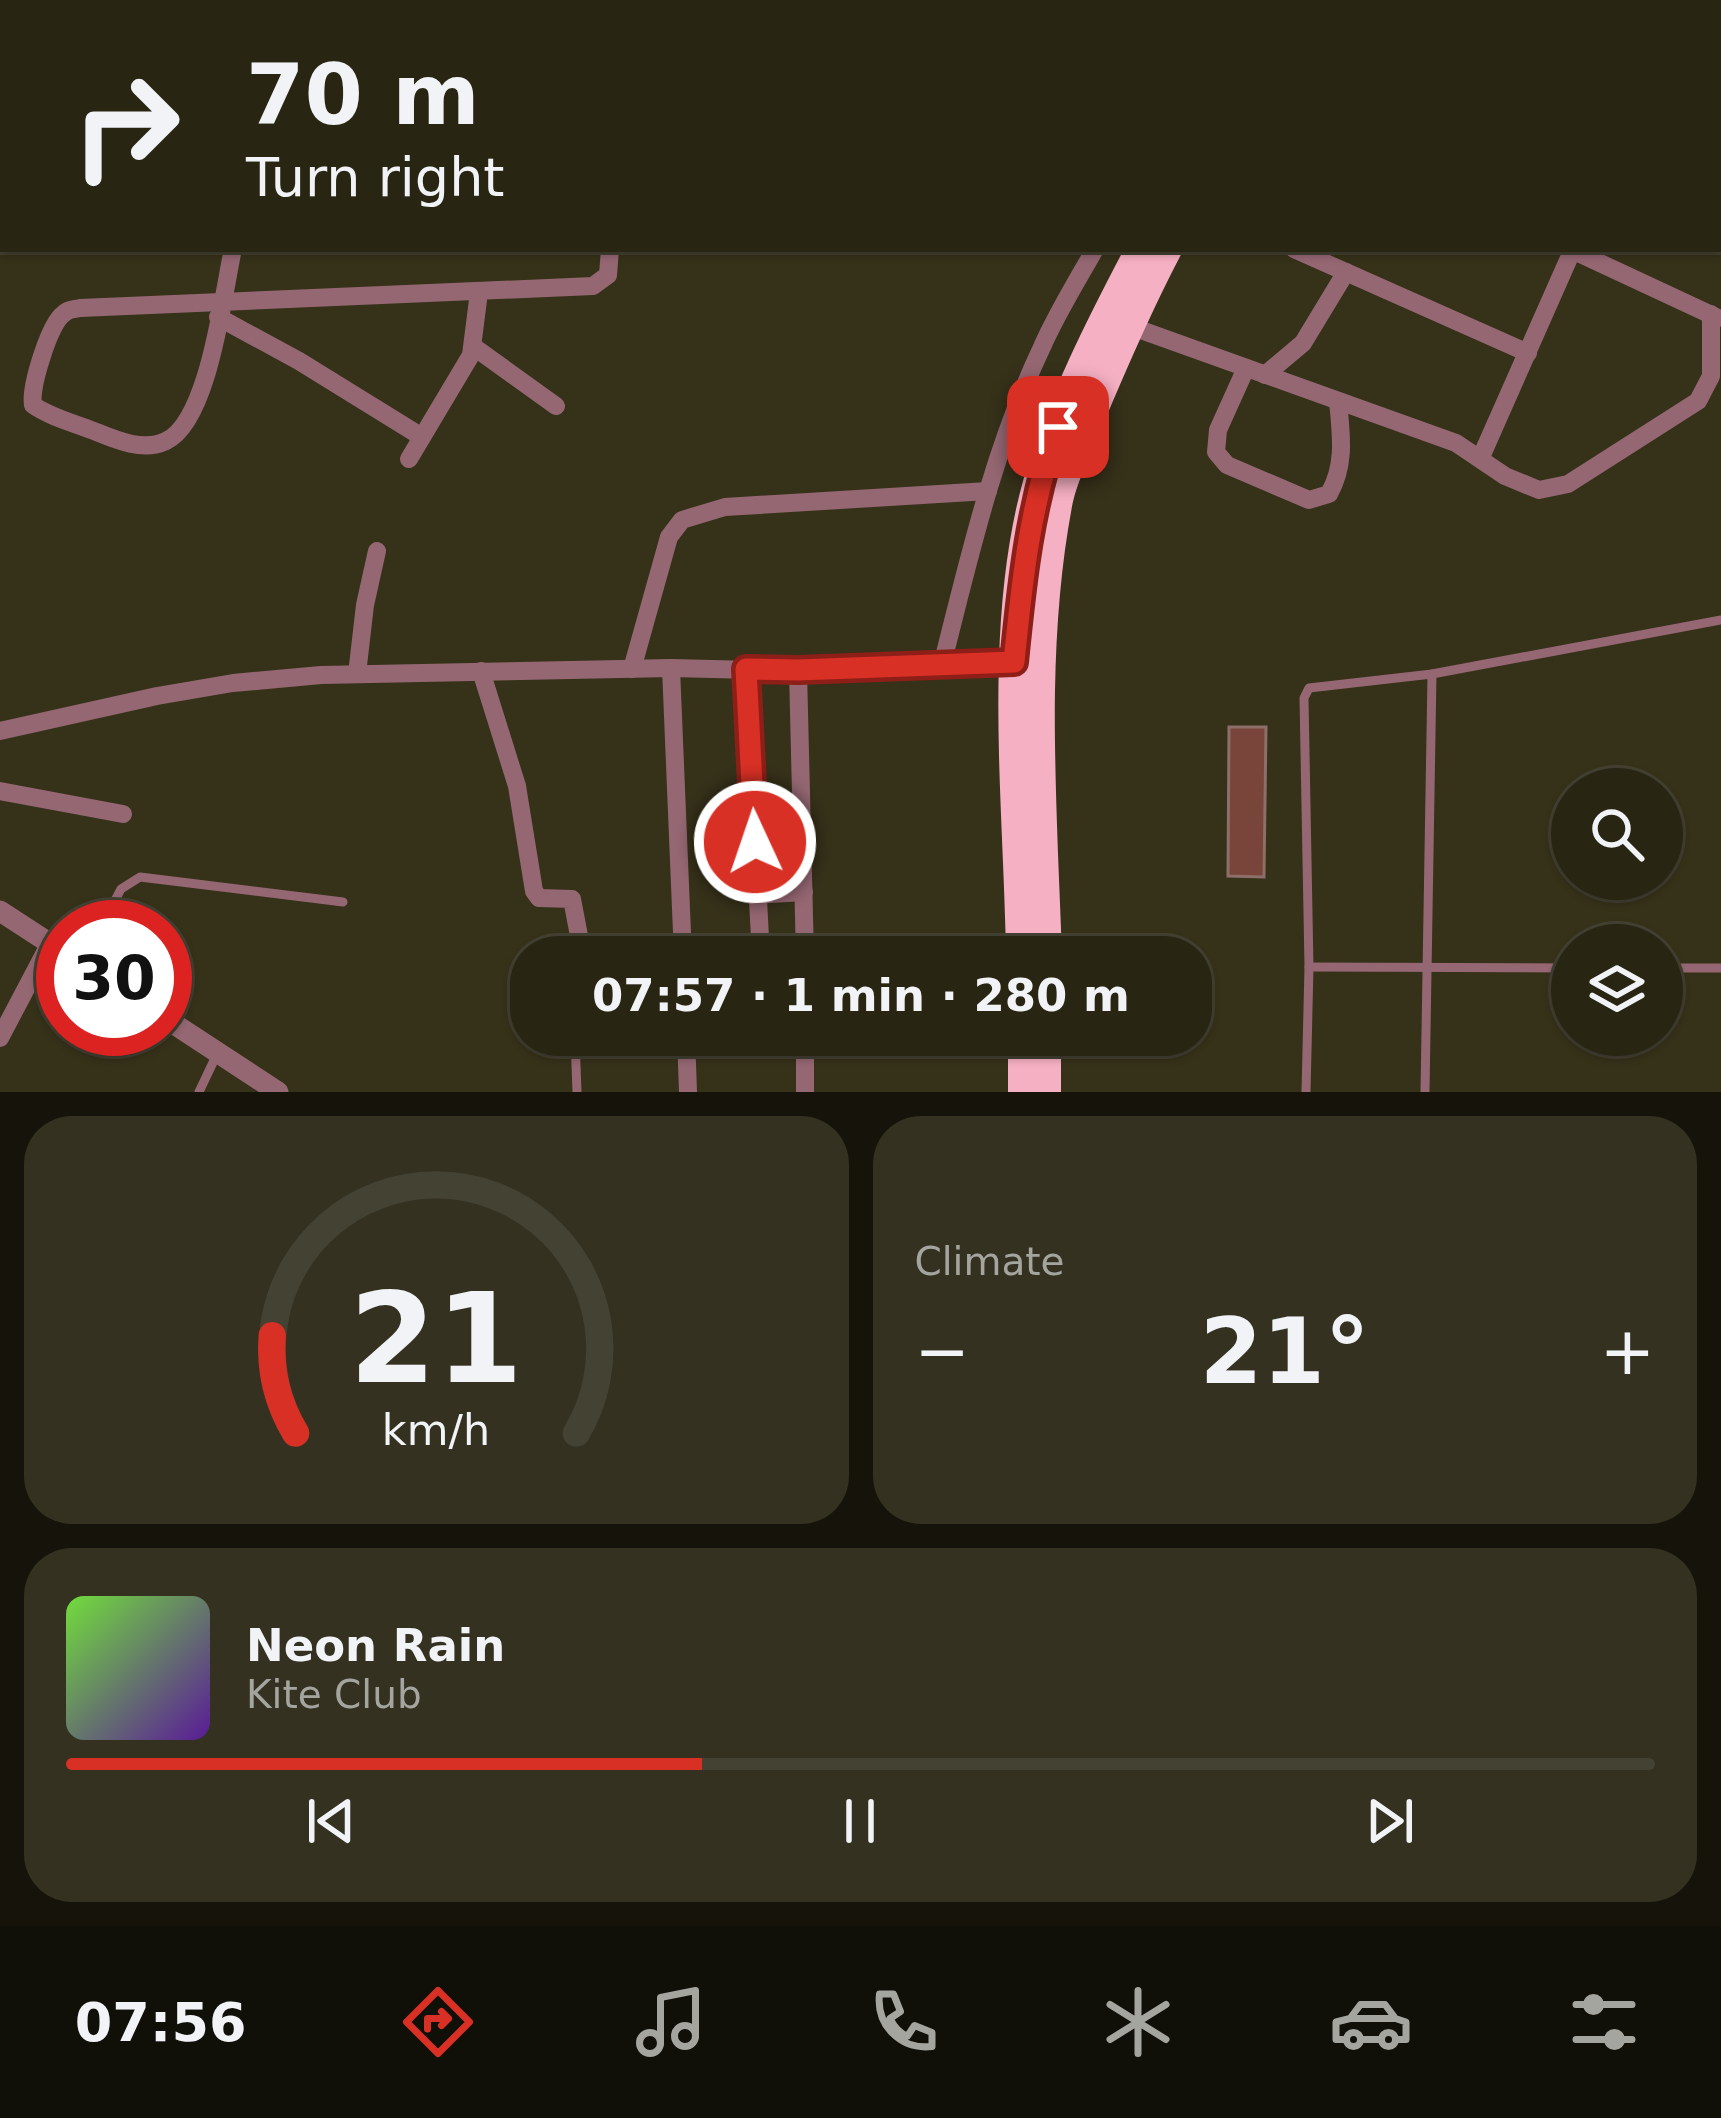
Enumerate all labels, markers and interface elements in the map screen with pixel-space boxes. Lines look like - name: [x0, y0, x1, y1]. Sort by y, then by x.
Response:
- text: 70 m: [246, 46, 480, 144]
- icon: right: [48, 48, 204, 204]
- text: Turn right: [246, 146, 505, 209]
- pin: [1007, 376, 1109, 478]
- icon: arrive: [1025, 394, 1091, 460]
- map controls: [1551, 768, 1683, 1056]
- button: search: [1551, 768, 1683, 900]
- position arrow: [692, 779, 818, 905]
- speed limit sign: 30: [36, 900, 192, 1056]
- button: layers: [1551, 924, 1683, 1056]
- text: 07:57 · 1 min · 280 m: [592, 969, 1130, 1022]
- text: Climate: [915, 1239, 1065, 1284]
- text: 21: [349, 1266, 523, 1411]
- text: 21°: [1200, 1299, 1370, 1404]
- text: −: [915, 1313, 970, 1390]
- text: +: [1600, 1313, 1655, 1390]
- text: km/h: [382, 1405, 490, 1455]
- text: Neon Rain: [246, 1619, 505, 1672]
- text: Kite Club: [246, 1672, 422, 1717]
- icon: previous: [298, 1788, 364, 1854]
- icon: pause: [827, 1788, 893, 1854]
- icon: next: [1357, 1788, 1423, 1854]
- icon: directions: [396, 1980, 480, 2064]
- icon: music: [629, 1980, 713, 2064]
- icon: phone: [862, 1980, 946, 2064]
- icon: climate: [1096, 1980, 1180, 2064]
- icon: car: [1329, 1980, 1413, 2064]
- icon: filters: [1562, 1980, 1646, 2064]
- text: 07:56: [75, 1991, 247, 2054]

